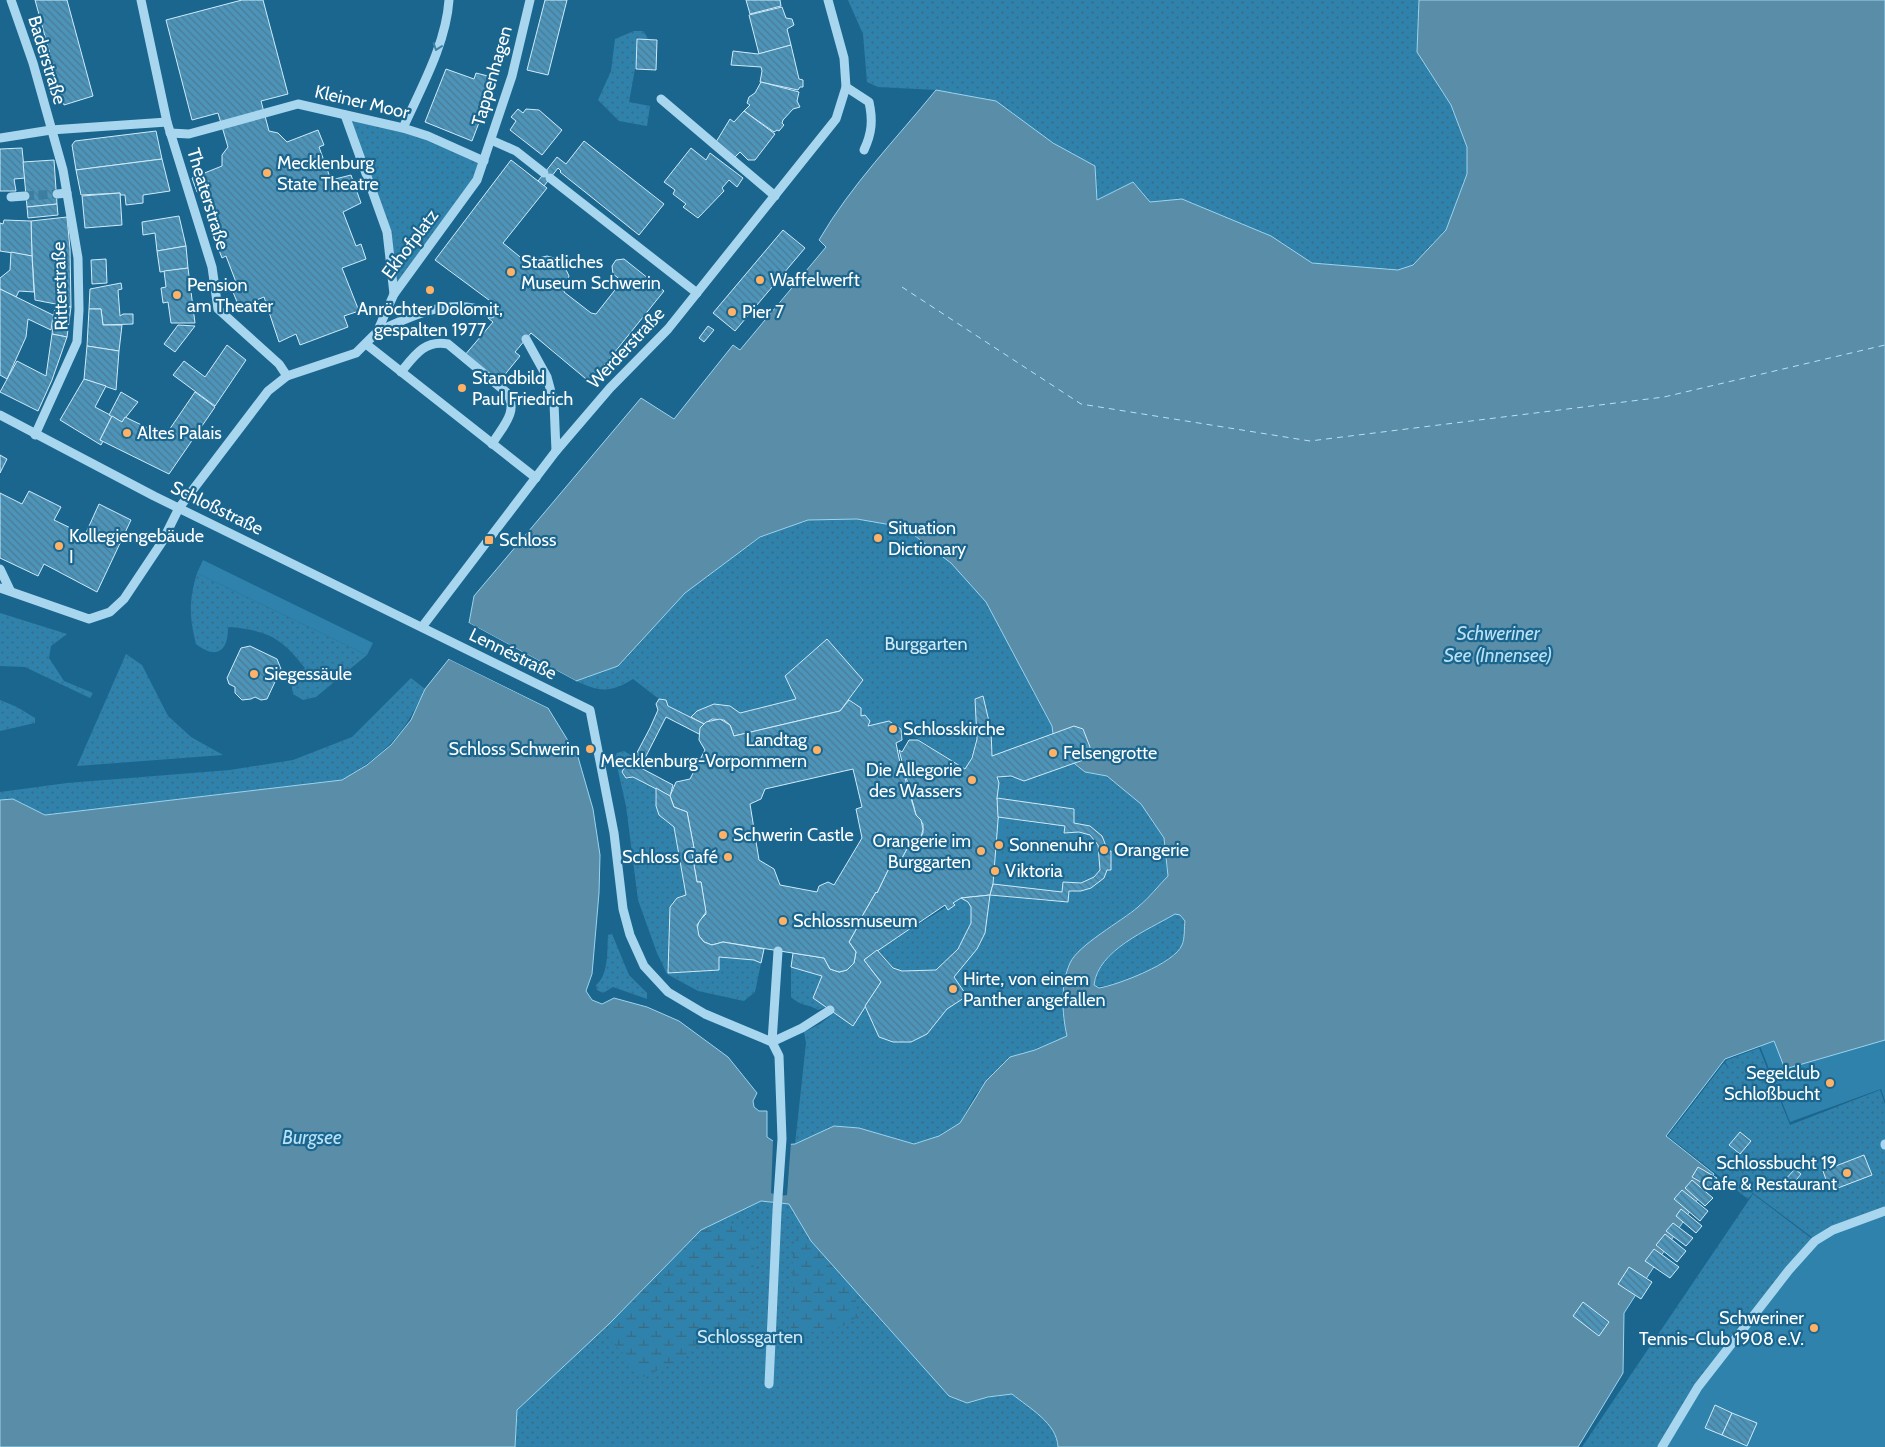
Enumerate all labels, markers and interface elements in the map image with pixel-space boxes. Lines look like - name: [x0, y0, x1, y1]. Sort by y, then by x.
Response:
- street label: Baderstraße: [23, 13, 71, 107]
- street label: Tappenhagen: [467, 23, 517, 129]
- one-way arrow: [433, 42, 443, 51]
- street label: Kleiner Moor: [313, 80, 412, 124]
- street label: Theaterstraße: [182, 146, 234, 252]
- place label: Mecklenburg State Theatre: [277, 152, 379, 195]
- marker: Mecklenburg State Theatre: [261, 167, 273, 179]
- street label: Ekhofplatz: [377, 205, 443, 283]
- street label: Ritterstraße: [47, 241, 73, 331]
- place label: Staatliches Museum Schwerin: [521, 251, 661, 294]
- marker: Staatliches Museum Schwerin: [505, 266, 517, 278]
- place label: Waffelwerft: [770, 269, 860, 291]
- place label: Pension am Theater: [187, 274, 274, 317]
- marker: Waffelwerft: [754, 274, 766, 286]
- marker: Anröchter Dolomit, gespalten 1977: [424, 284, 436, 296]
- marker: Pension am Theater: [171, 289, 183, 301]
- place label: Anröchter Dolomit, gespalten 1977: [357, 298, 503, 341]
- place label: Pier 7: [742, 301, 784, 323]
- street label: Werderstraße: [583, 303, 669, 393]
- marker: Pier 7: [726, 306, 738, 318]
- place label: Standbild Paul Friedrich: [472, 367, 573, 410]
- marker: Standbild Paul Friedrich: [456, 382, 468, 394]
- place label: Altes Palais: [137, 422, 222, 444]
- marker: Altes Palais: [121, 427, 133, 439]
- street label: Schloßstraße: [167, 476, 267, 540]
- place label: Situation Dictionary: [888, 517, 966, 560]
- place label: Kollegiengebäude I: [69, 525, 204, 568]
- place label: Schloss: [499, 529, 556, 551]
- marker: Situation Dictionary: [872, 532, 884, 544]
- marker: Schloss: [483, 534, 495, 546]
- marker: Kollegiengebäude I: [53, 540, 65, 552]
- water label: Schweriner See (Innensee): [1444, 622, 1552, 667]
- street label: Lennéstraße: [466, 623, 560, 685]
- park label: Burggarten: [884, 633, 968, 655]
- place label: Siegessäule: [264, 663, 352, 685]
- marker: Siegessäule: [248, 668, 260, 680]
- place label: Schlosskirche: [903, 718, 1005, 740]
- marker: Schlosskirche: [887, 723, 899, 735]
- place label: Landtag Mecklenburg-Vorpommern: [600, 729, 808, 772]
- place label: Schloss Schwerin: [449, 738, 580, 760]
- place label: Felsengrotte: [1063, 742, 1157, 764]
- marker: Schloss Schwerin: [584, 743, 596, 755]
- marker: Landtag Mecklenburg-Vorpommern: [811, 744, 823, 756]
- marker: Felsengrotte: [1047, 747, 1059, 759]
- place label: Die Allegorie des Wassers: [866, 759, 962, 802]
- marker: Die Allegorie des Wassers: [966, 774, 978, 786]
- place label: Schwerin Castle: [733, 824, 854, 846]
- marker: Schwerin Castle: [717, 829, 729, 841]
- place label: Orangerie im Burggarten: [872, 830, 971, 873]
- place label: Sonnenuhr: [1009, 834, 1094, 856]
- marker: Sonnenuhr: [993, 839, 1005, 851]
- place label: Orangerie: [1114, 839, 1189, 861]
- marker: Orangerie: [1098, 844, 1110, 856]
- marker: Orangerie im Burggarten: [975, 845, 987, 857]
- place label: Schloss Café: [622, 846, 718, 868]
- marker: Schloss Café: [722, 851, 734, 863]
- place label: Viktoria: [1005, 860, 1063, 882]
- marker: Viktoria: [989, 865, 1001, 877]
- place label: Schlossmuseum: [793, 910, 918, 932]
- marker: Schlossmuseum: [777, 915, 789, 927]
- place label: Hirte, von einem Panther angefallen: [963, 968, 1105, 1011]
- marker: Hirte, von einem Panther angefallen: [947, 983, 959, 995]
- place label: Segelclub Schloßbucht: [1724, 1062, 1820, 1105]
- marker: Segelclub Schloßbucht: [1824, 1077, 1836, 1089]
- water label: Burgsee: [282, 1126, 342, 1149]
- place label: Schlossbucht 19 Cafe & Restaurant: [1702, 1152, 1837, 1195]
- marker: Schlossbucht 19 Cafe & Restaurant: [1841, 1167, 1853, 1179]
- place label: Schweriner Tennis-Club 1908 e.V.: [1639, 1307, 1804, 1350]
- marker: Schweriner Tennis-Club 1908 e.V.: [1808, 1322, 1820, 1334]
- park label: Schlossgarten: [697, 1326, 803, 1348]

